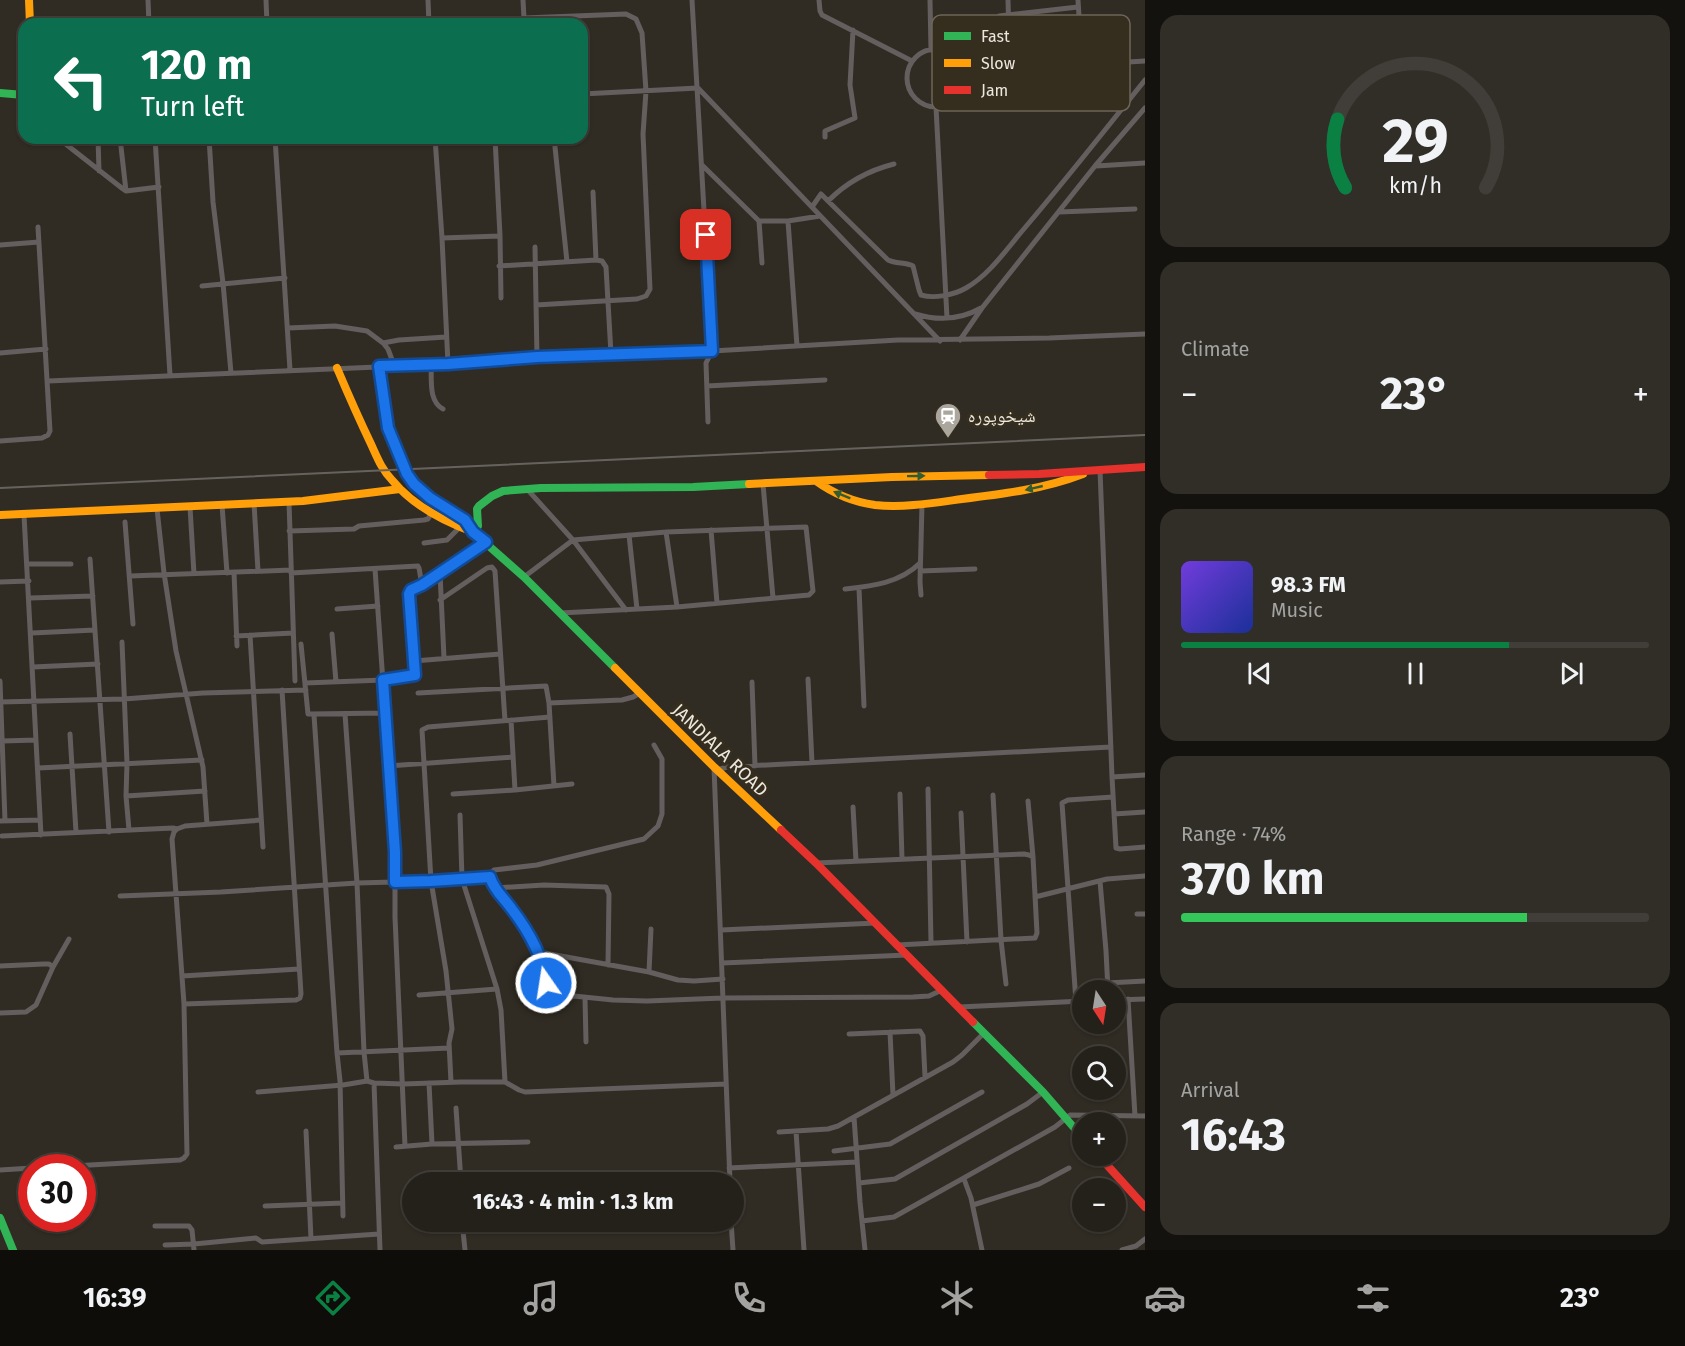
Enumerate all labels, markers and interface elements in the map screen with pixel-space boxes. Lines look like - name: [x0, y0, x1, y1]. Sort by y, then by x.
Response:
- legend: [932, 15, 1130, 111]
- text: Fast: [981, 27, 1010, 46]
- text: 120 m: [141, 40, 252, 90]
- icon: left: [42, 42, 120, 120]
- text: Slow: [981, 54, 1016, 73]
- text: Jam: [981, 81, 1008, 100]
- text: Turn left: [141, 91, 244, 123]
- text: 29: [1382, 104, 1448, 179]
- text: km/h: [1388, 173, 1442, 199]
- pin: [680, 209, 731, 260]
- icon: arrive: [689, 218, 722, 251]
- text: Climate: [1181, 337, 1249, 361]
- text: 23°: [1380, 367, 1450, 421]
- text: −: [1181, 375, 1198, 415]
- text: +: [1633, 375, 1649, 415]
- station icon: شیخوپورہ: [933, 401, 963, 439]
- place label: شیخوپورہ: [968, 405, 1036, 427]
- one-way arrow: [907, 471, 926, 481]
- one-way arrow: [1024, 484, 1043, 493]
- one-way arrow: [832, 490, 850, 500]
- text: 98.3 FM: [1271, 571, 1346, 598]
- text: Music: [1271, 598, 1323, 622]
- icon: previous: [1243, 657, 1276, 690]
- icon: pause: [1399, 657, 1432, 690]
- icon: next: [1555, 657, 1588, 690]
- street label: JANDIALA ROAD: [668, 699, 772, 801]
- text: Range · 74%: [1181, 822, 1286, 846]
- text: 370 km: [1181, 852, 1325, 906]
- position arrow: [514, 951, 578, 1015]
- north arrow: [1072, 980, 1126, 1034]
- map controls: [1072, 980, 1126, 1232]
- button: search: [1072, 1046, 1126, 1100]
- text: Arrival: [1181, 1078, 1240, 1102]
- text: 16:43: [1181, 1108, 1286, 1162]
- button: +: [1072, 1112, 1126, 1166]
- speed limit sign: 30: [18, 1154, 96, 1232]
- button: −: [1072, 1178, 1126, 1232]
- text: 16:43 · 4 min · 1.3 km: [472, 1188, 674, 1215]
- icon: directions: [312, 1277, 354, 1319]
- icon: music: [520, 1277, 562, 1319]
- icon: phone: [728, 1277, 770, 1319]
- icon: climate: [936, 1277, 978, 1319]
- icon: car: [1144, 1277, 1186, 1319]
- icon: filters: [1352, 1277, 1394, 1319]
- text: 16:39: [83, 1282, 147, 1314]
- text: 23°: [1560, 1282, 1602, 1314]

